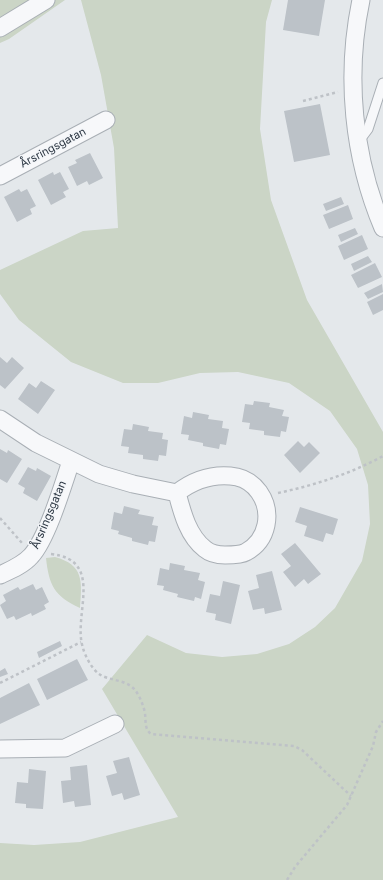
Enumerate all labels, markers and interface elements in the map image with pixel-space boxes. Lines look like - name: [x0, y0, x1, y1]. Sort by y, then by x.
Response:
- street label: Årsringsgatan: [18, 125, 88, 171]
- street label: Årsringsgatan: [29, 479, 69, 551]

